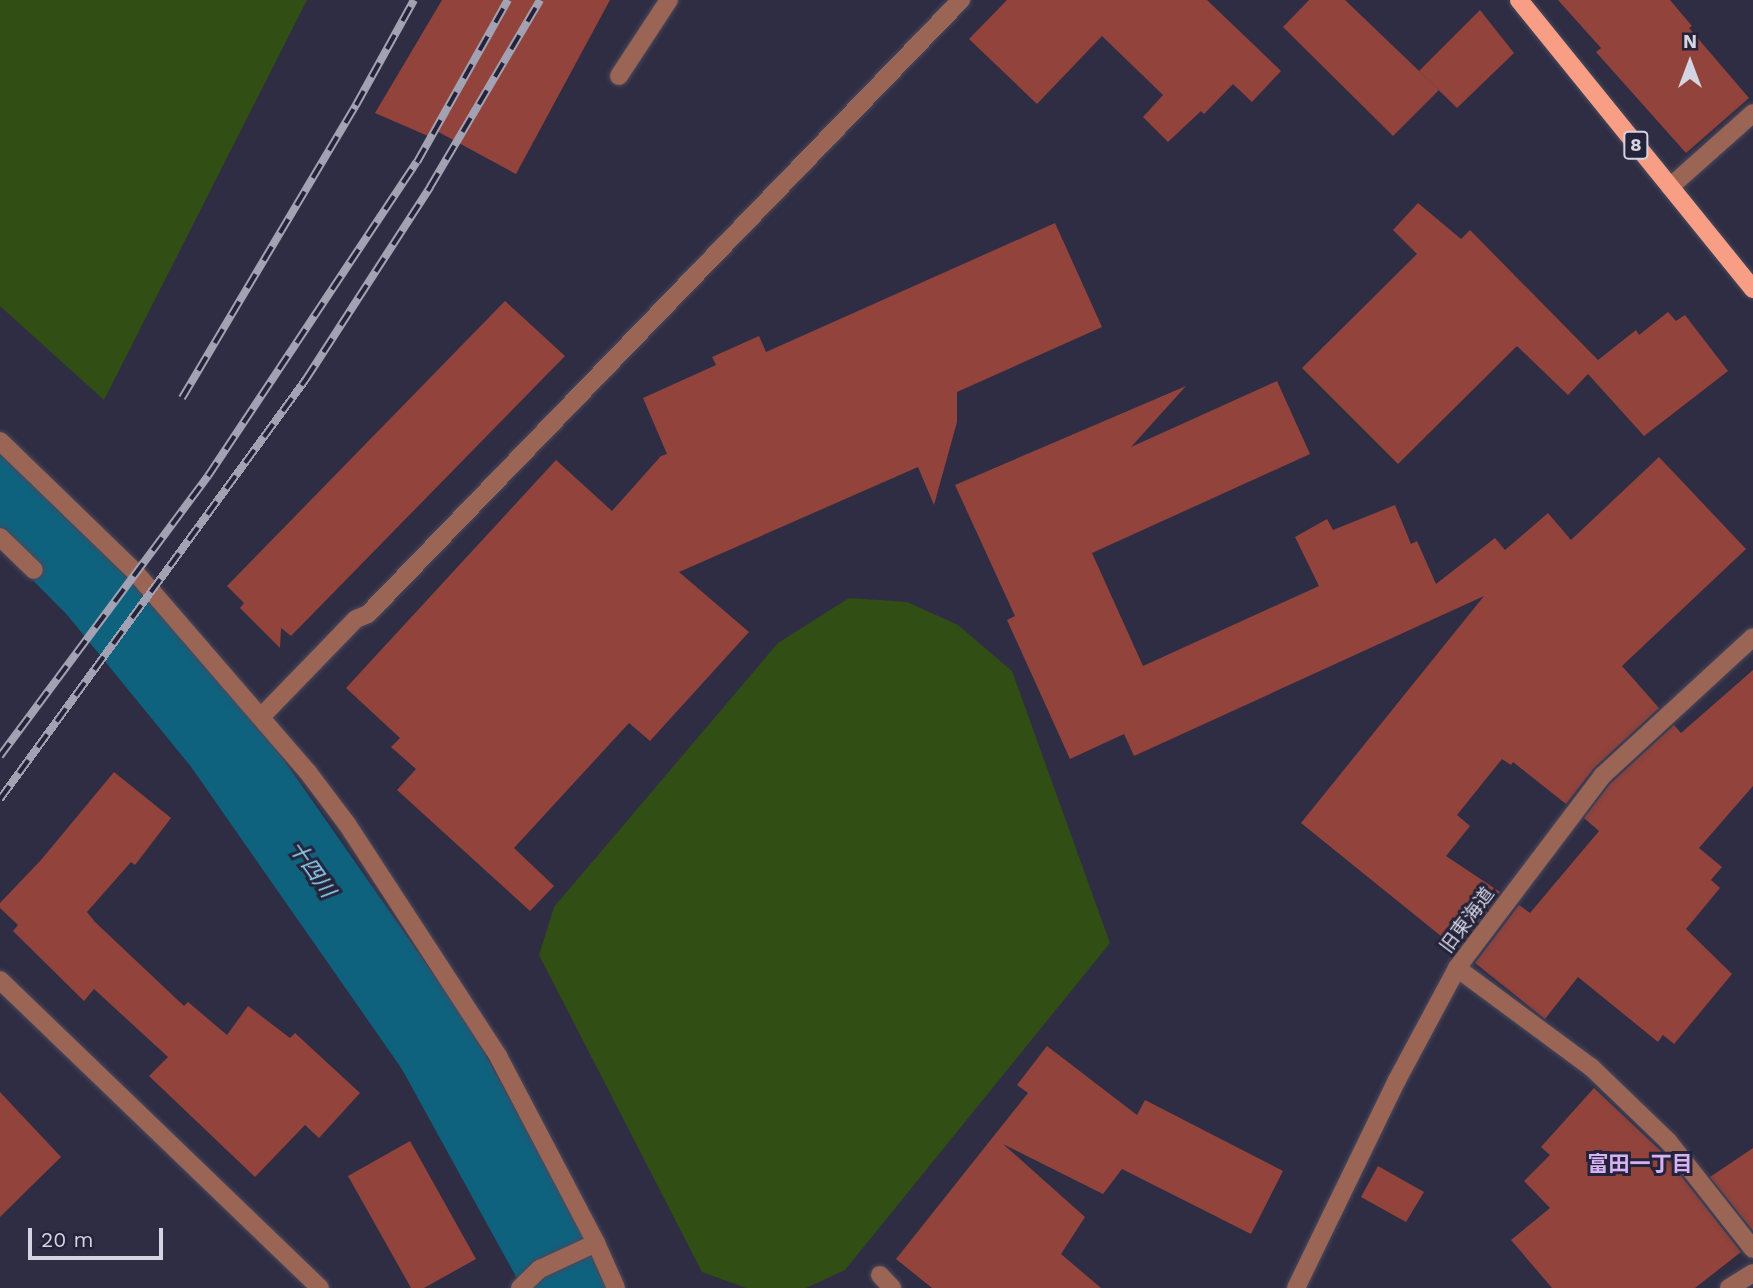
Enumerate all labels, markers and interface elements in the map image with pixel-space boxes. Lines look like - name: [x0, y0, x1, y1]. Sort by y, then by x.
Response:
- north arrow: [1655, 28, 1725, 98]
- text: N: [1683, 30, 1697, 53]
- road number: 8: [1622, 130, 1650, 160]
- water label: 十四川: [284, 836, 340, 902]
- street label: 旧東海道: [1435, 883, 1499, 957]
- district label: 富田一丁目: [1588, 1151, 1692, 1177]
- scale bar: [32, 1214, 166, 1258]
- text: 20 m: [41, 1227, 93, 1252]

